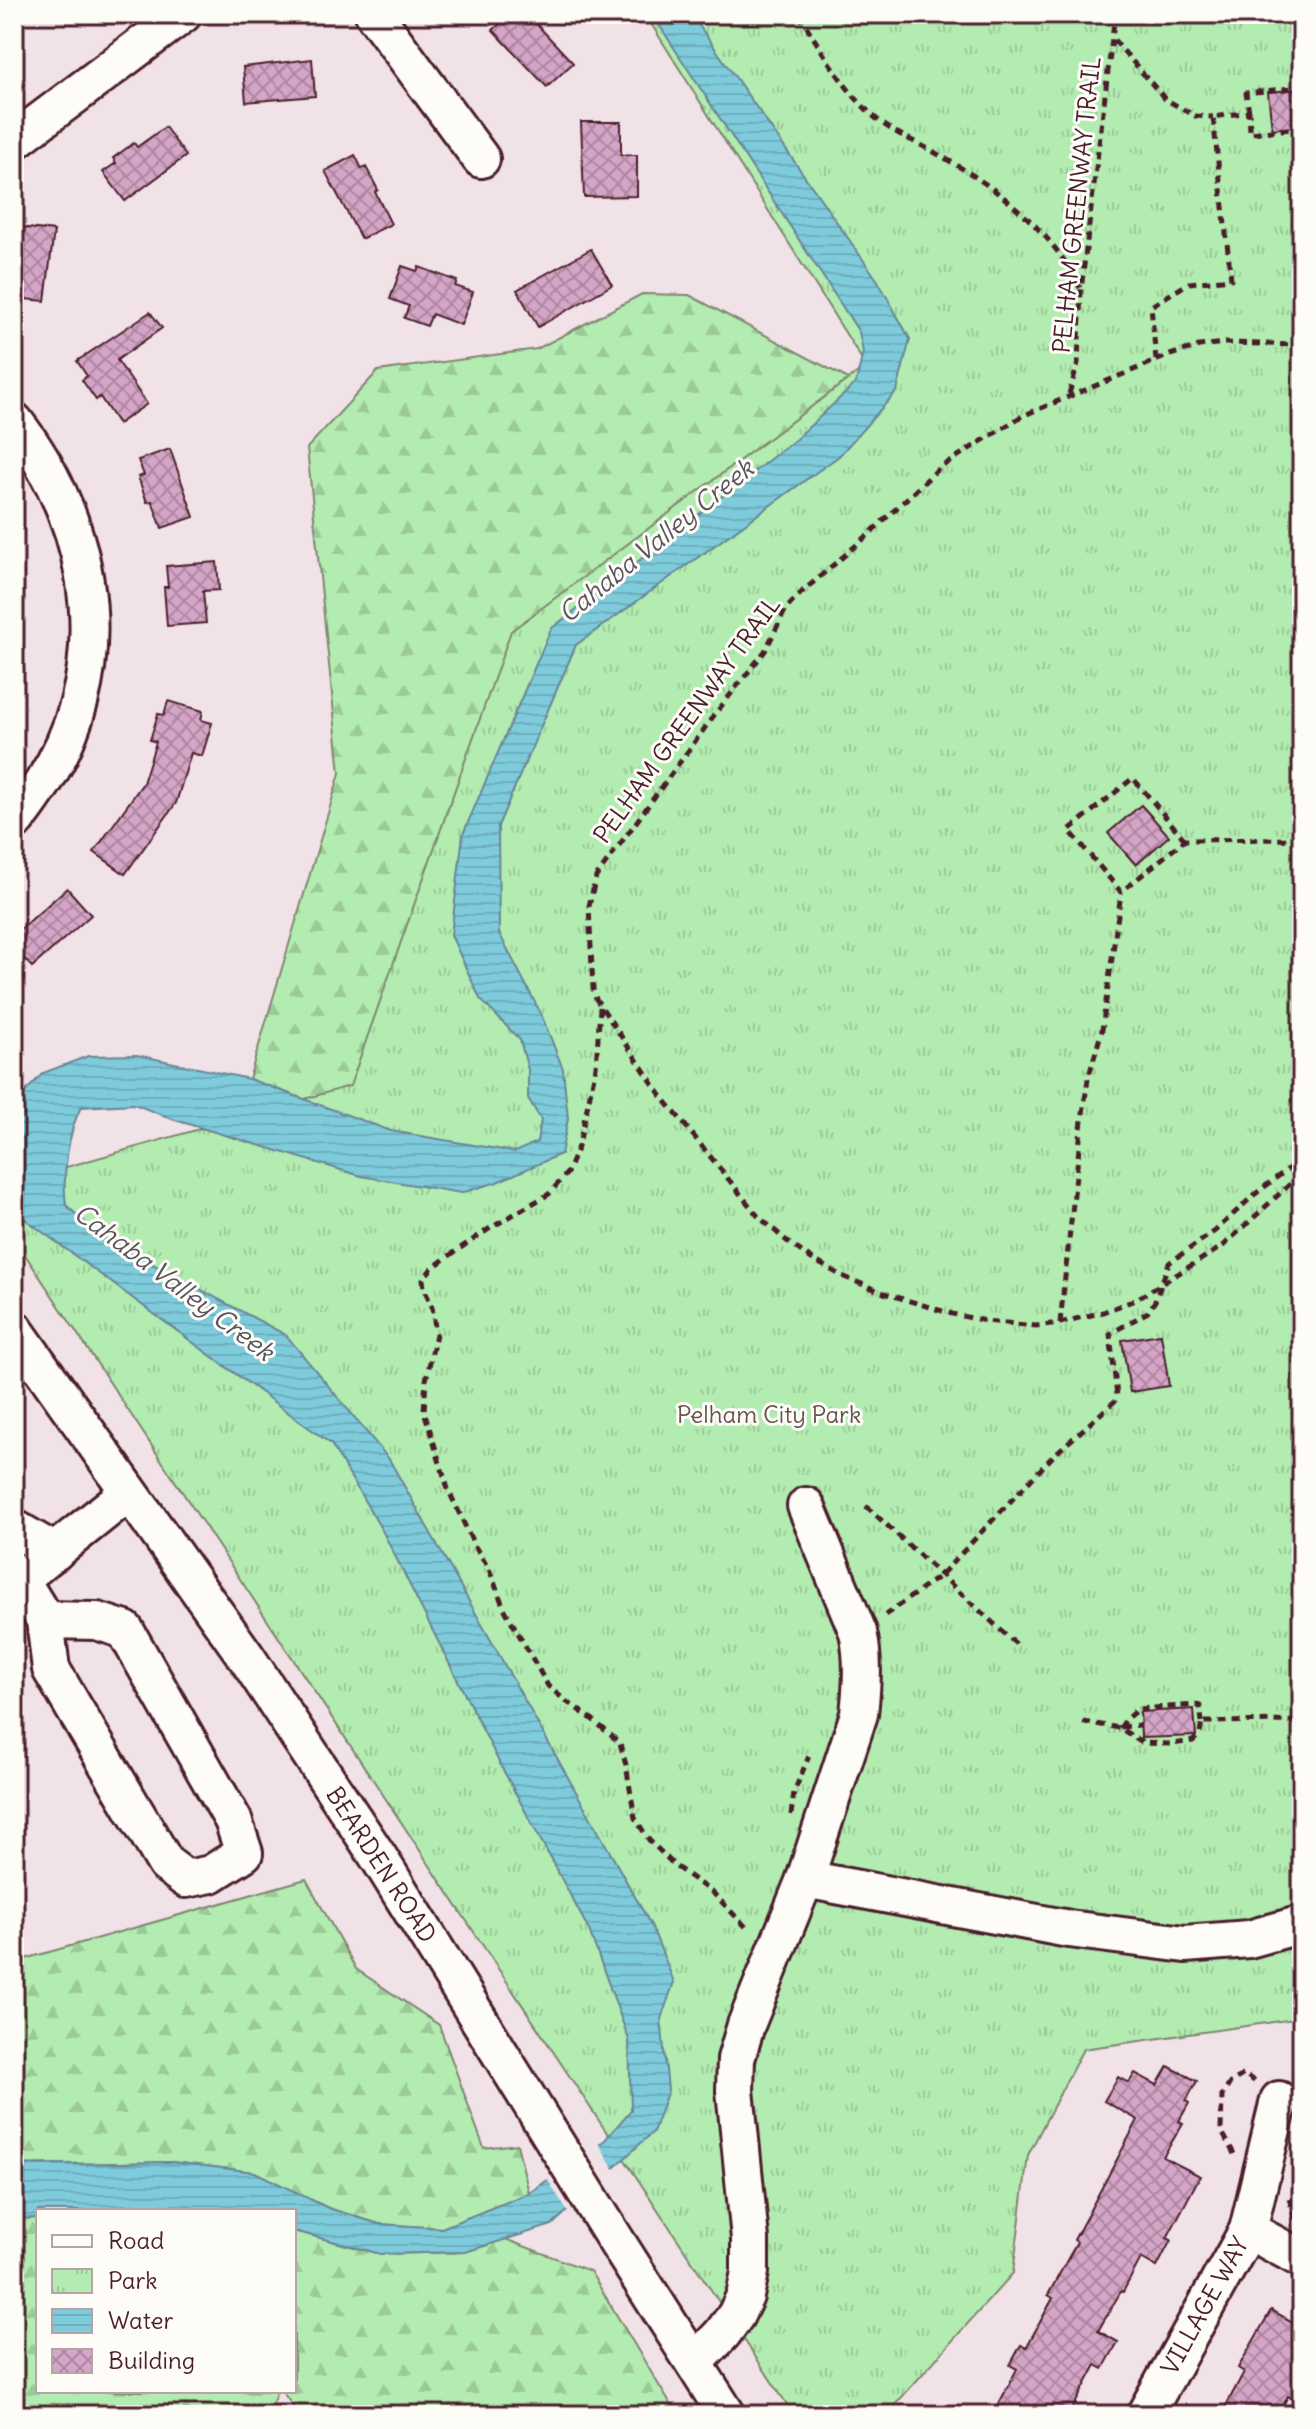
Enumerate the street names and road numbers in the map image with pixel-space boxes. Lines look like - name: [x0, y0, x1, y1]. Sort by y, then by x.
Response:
- street label: PELHAM GREENWAY TRAIL: [1046, 55, 1107, 355]
- street label: PELHAM GREENWAY TRAIL: [586, 590, 786, 849]
- street label: BEARDEN ROAD: [320, 1781, 443, 1948]
- street label: VILLAGE WAY: [1154, 2231, 1254, 2380]

